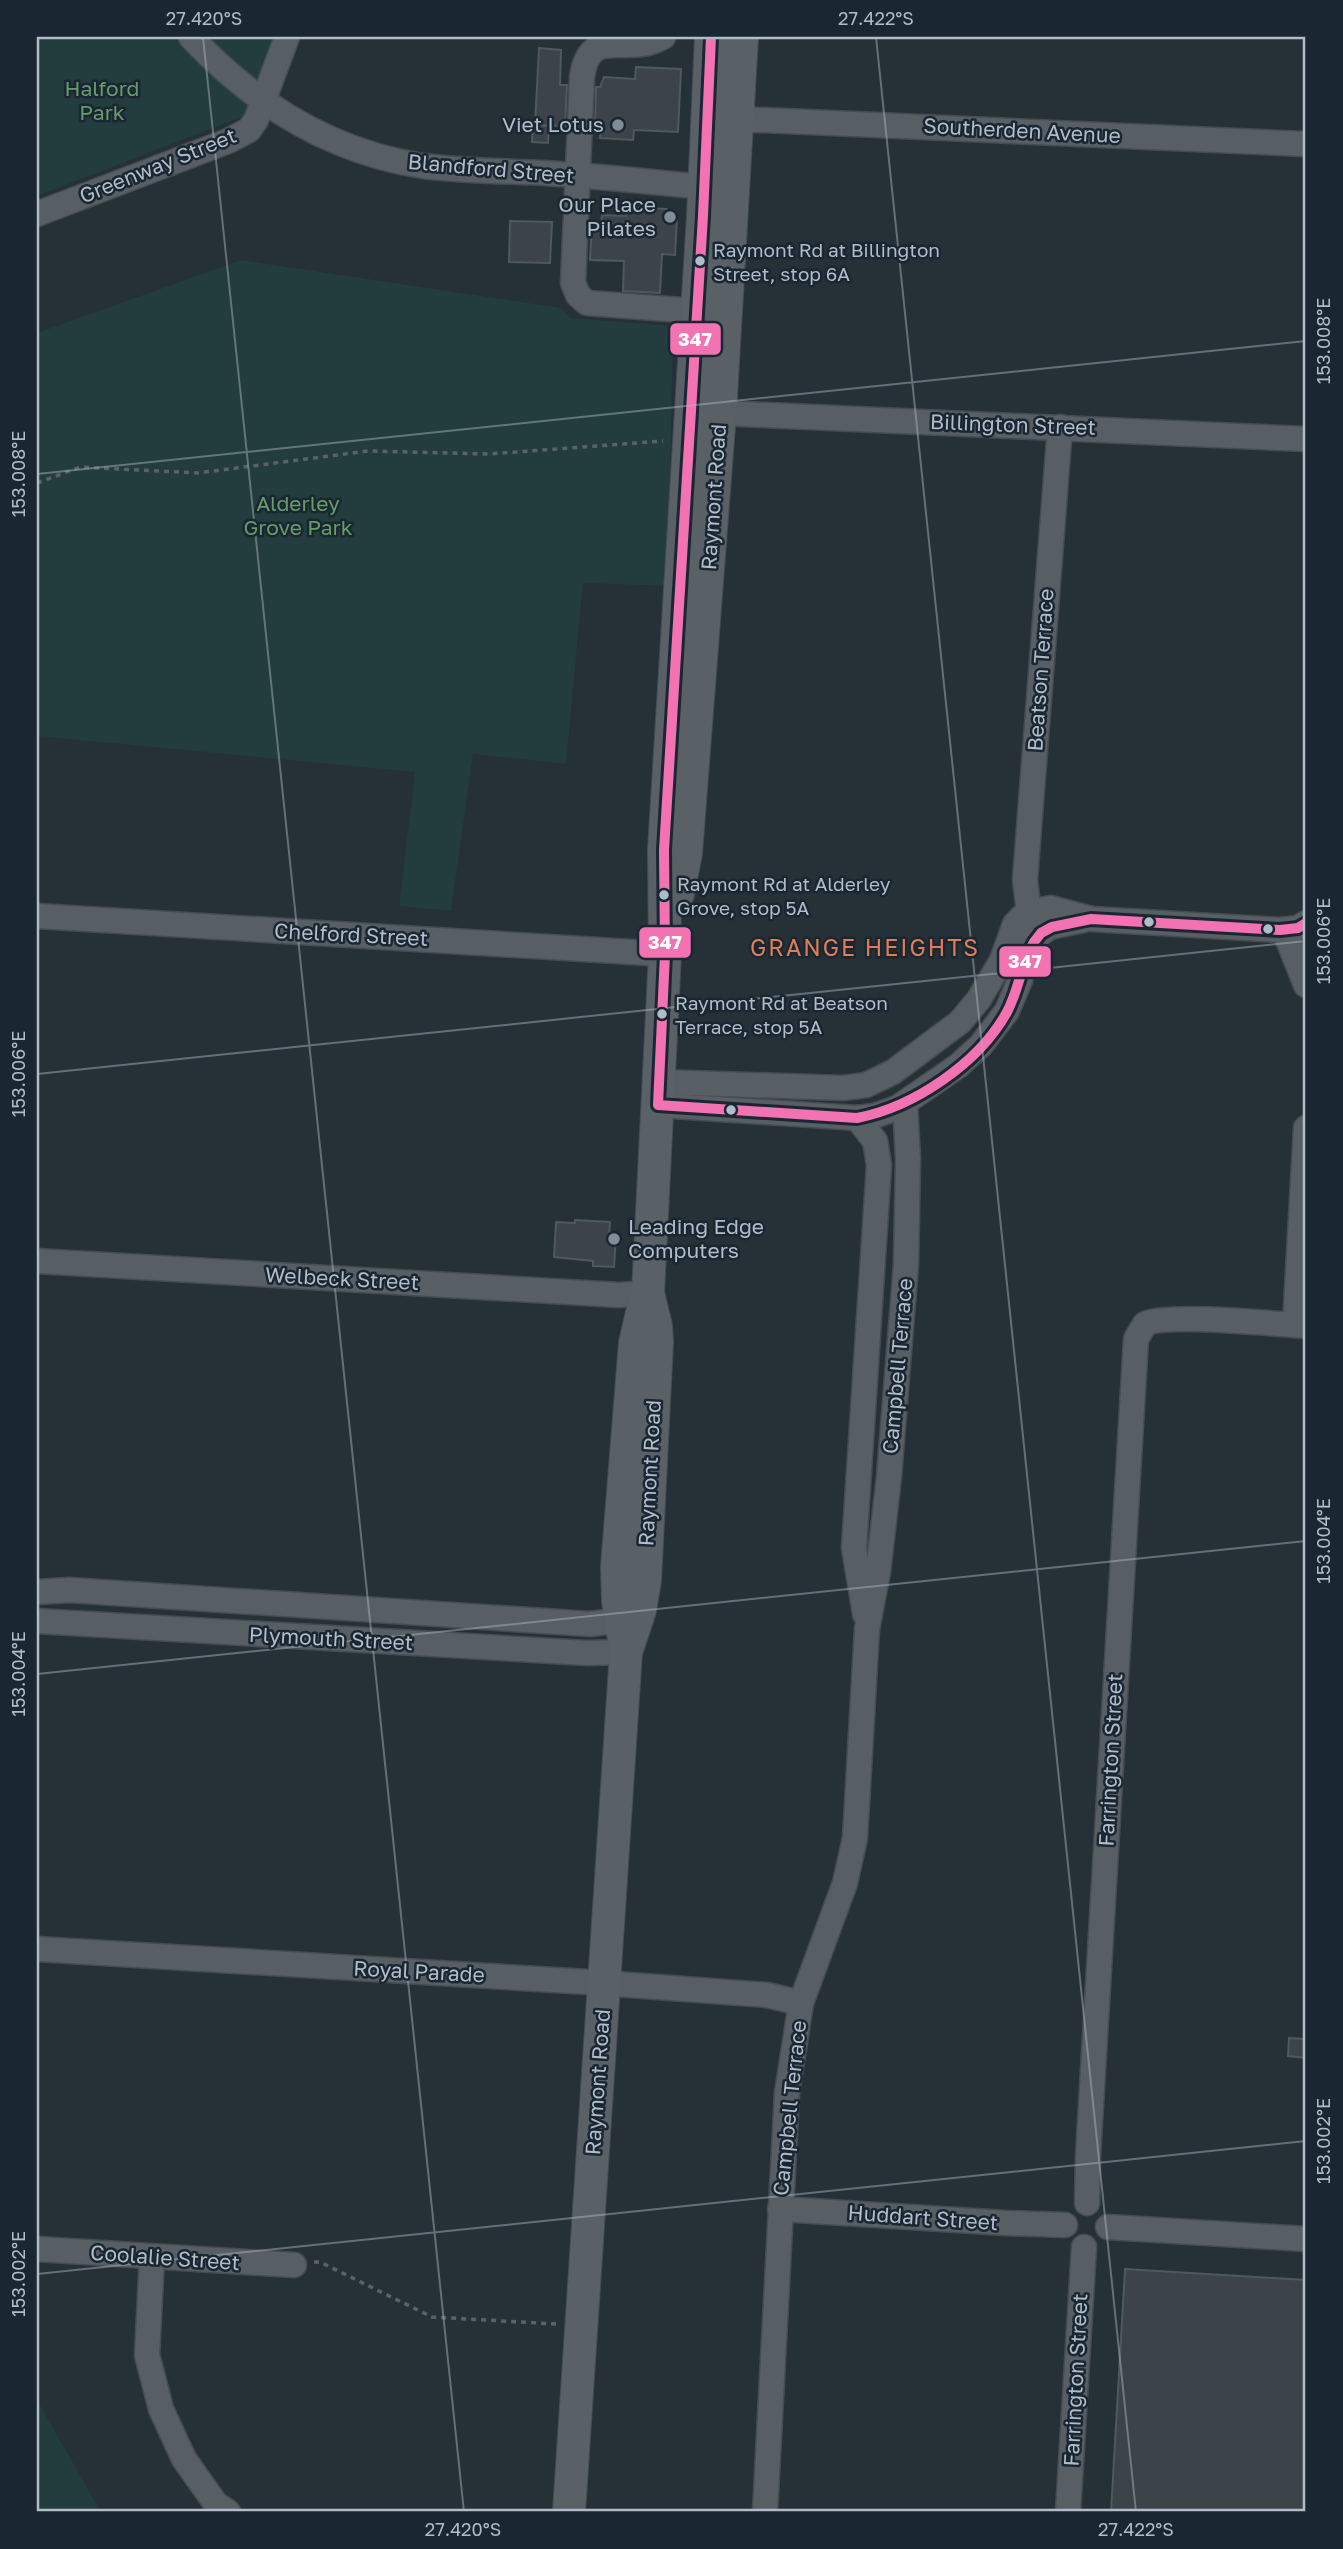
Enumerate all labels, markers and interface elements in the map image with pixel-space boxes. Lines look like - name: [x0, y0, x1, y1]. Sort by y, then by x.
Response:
- text: 27.420°S: [166, 7, 242, 29]
- text: 27.422°S: [838, 7, 914, 29]
- park label: Halford Park: [64, 75, 140, 125]
- place label: Viet Lotus: [502, 111, 604, 137]
- street label: Southerden Avenue: [923, 112, 1121, 148]
- marker: Viet Lotus: [610, 117, 626, 133]
- street label: Greenway Street: [75, 122, 240, 208]
- street label: Blandford Street: [407, 148, 575, 188]
- place label: Our Place Pilates: [558, 191, 656, 241]
- marker: Our Place Pilates: [662, 209, 678, 225]
- place label: Raymont Rd at Billington Street, stop 6A: [713, 238, 940, 285]
- marker: Raymont Rd at Billington Street, stop 6A: [693, 254, 707, 268]
- text: 153.008°E: [1312, 298, 1334, 384]
- line badge: 347: [669, 322, 722, 356]
- text: 347: [678, 327, 712, 350]
- street label: Billington Street: [930, 408, 1096, 440]
- street label: Raymont Road: [695, 423, 731, 571]
- text: 153.008°E: [7, 431, 29, 517]
- park label: Alderley Grove Park: [243, 490, 353, 540]
- street label: Beatson Terrace: [1021, 588, 1059, 752]
- place label: Raymont Rd at Alderley Grove, stop 5A: [677, 872, 891, 919]
- marker: Raymont Rd at Alderley Grove, stop 5A: [657, 888, 671, 902]
- text: 153.006°E: [1312, 898, 1334, 984]
- unlabelled marker: [1142, 915, 1156, 929]
- street label: Chelford Street: [273, 917, 429, 951]
- unlabelled marker: [1261, 922, 1275, 936]
- line badge: 347: [638, 926, 692, 959]
- text: 347: [648, 930, 682, 953]
- district label: GRANGE HEIGHTS: [750, 933, 980, 961]
- line badge: 347: [998, 945, 1052, 978]
- text: 347: [1008, 949, 1042, 972]
- place label: Raymont Rd at Beatson Terrace, stop 5A: [675, 991, 888, 1038]
- marker: Raymont Rd at Beatson Terrace, stop 5A: [655, 1007, 669, 1021]
- text: 153.006°E: [7, 1031, 29, 1117]
- unlabelled marker: [724, 1103, 738, 1117]
- place label: Leading Edge Computers: [628, 1213, 764, 1263]
- marker: Leading Edge Computers: [606, 1231, 622, 1247]
- street label: Welbeck Street: [264, 1261, 420, 1295]
- street label: Campbell Terrace: [876, 1277, 918, 1455]
- street label: Raymont Road: [632, 1399, 666, 1547]
- text: 153.004°E: [1312, 1498, 1334, 1584]
- street label: Plymouth Street: [248, 1621, 414, 1655]
- text: 153.004°E: [7, 1631, 29, 1717]
- street label: Farrington Street: [1092, 1673, 1128, 1847]
- street label: Royal Parade: [353, 1955, 485, 1987]
- street label: Raymont Road: [579, 2008, 615, 2156]
- street label: Campbell Terrace: [767, 2019, 811, 2197]
- text: 153.002°E: [1312, 2098, 1334, 2184]
- street label: Huddart Street: [847, 2199, 999, 2235]
- text: 153.002°E: [7, 2231, 29, 2317]
- street label: Coolalie Street: [89, 2239, 241, 2275]
- street label: Farrington Street: [1057, 2293, 1093, 2467]
- text: 27.420°S: [425, 2518, 501, 2540]
- text: 27.422°S: [1098, 2518, 1174, 2540]

